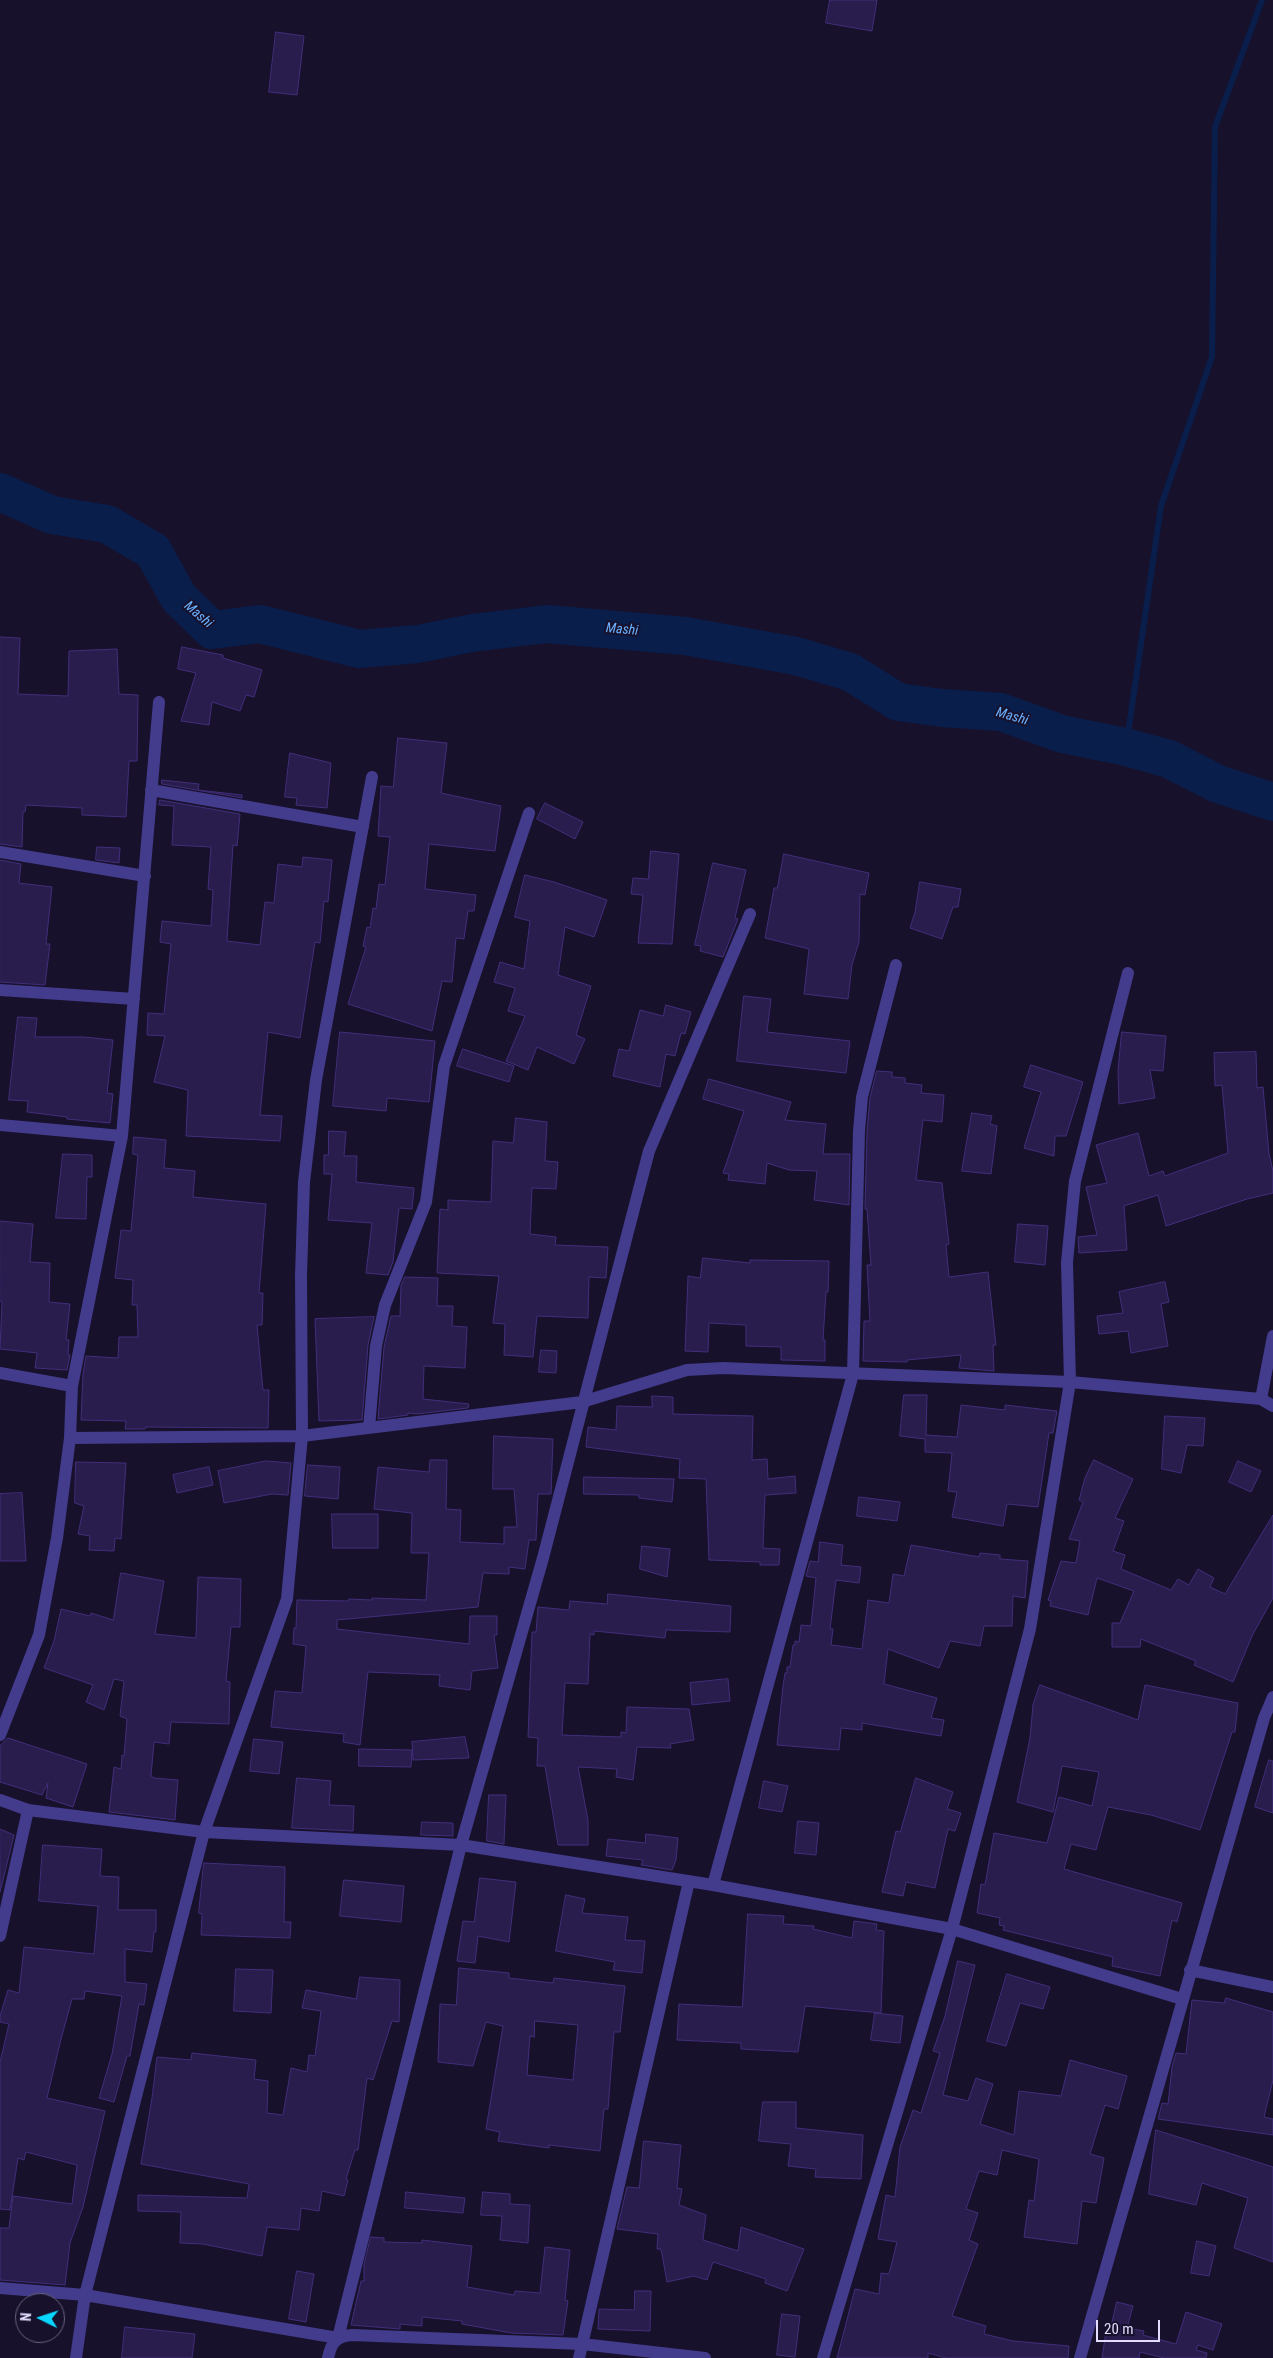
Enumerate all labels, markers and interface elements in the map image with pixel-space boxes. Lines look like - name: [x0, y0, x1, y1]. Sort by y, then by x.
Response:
- water label: Mashi: [180, 598, 216, 632]
- water label: Mashi: [605, 620, 639, 640]
- water label: Mashi: [994, 704, 1030, 730]
- north arrow: [15, 2293, 65, 2343]
- scale bar: [1098, 2310, 1162, 2342]
- text: N: [18, 2312, 34, 2322]
- text: 20 m: [1104, 2320, 1134, 2338]

